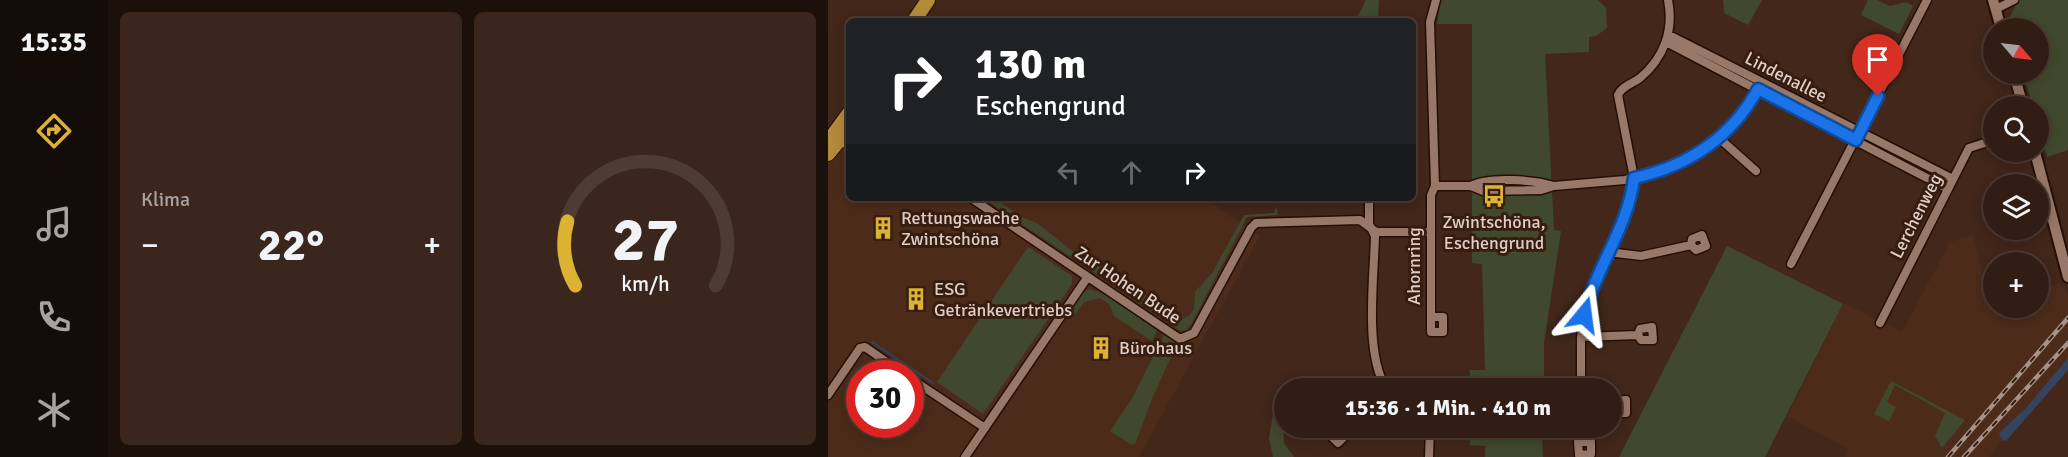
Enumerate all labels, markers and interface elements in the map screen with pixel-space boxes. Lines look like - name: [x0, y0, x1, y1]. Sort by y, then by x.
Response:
- north arrow: [1983, 18, 2049, 84]
- map controls: [1983, 18, 2049, 318]
- text: 15:35: [21, 26, 87, 59]
- pin: [1852, 34, 1903, 96]
- text: 130 m: [975, 39, 1086, 90]
- icon: right: [876, 42, 954, 120]
- icon: arrive: [1861, 43, 1894, 76]
- street label: Lindenallee: [1741, 47, 1831, 107]
- text: Eschengrund: [975, 90, 1126, 123]
- button: search: [1983, 96, 2049, 162]
- icon: directions: [33, 110, 75, 152]
- icon: left: [1052, 156, 1085, 189]
- icon: ahead: [1115, 156, 1148, 189]
- icon: right: [1178, 156, 1211, 189]
- street label: Lerchenweg: [1885, 170, 1947, 262]
- button: layers: [1983, 174, 2049, 240]
- bus stop icon: Zwintschöna, Eschengrund: [1481, 183, 1507, 209]
- text: Klima: [141, 187, 190, 212]
- text: 27: [611, 201, 679, 278]
- icon: music: [33, 203, 75, 245]
- place label: Rettungswache Zwintschöna: [901, 207, 1019, 250]
- place label: Zwintschöna, Eschengrund: [1442, 211, 1546, 254]
- building icon: Rettungswache Zwintschöna: [870, 215, 896, 241]
- text: 22°: [258, 218, 324, 273]
- text: −: [141, 225, 159, 266]
- text: +: [423, 225, 441, 266]
- street label: Ahornring: [1403, 227, 1425, 305]
- street label: Zur Hohen Bude: [1071, 241, 1185, 329]
- button: +: [1983, 252, 2049, 318]
- text: km/h: [621, 271, 669, 297]
- place label: ESG Getränkevertriebs: [934, 278, 1072, 321]
- position arrow: [1552, 283, 1616, 347]
- building icon: ESG Getränkevertriebs: [903, 286, 929, 312]
- icon: phone: [33, 296, 75, 338]
- building icon: Bürohaus: [1088, 335, 1114, 361]
- place label: Bürohaus: [1119, 337, 1192, 359]
- speed limit sign: 30: [846, 360, 924, 438]
- icon: climate: [33, 389, 75, 431]
- text: 15:36 · 1 Min. · 410 m: [1345, 394, 1551, 421]

